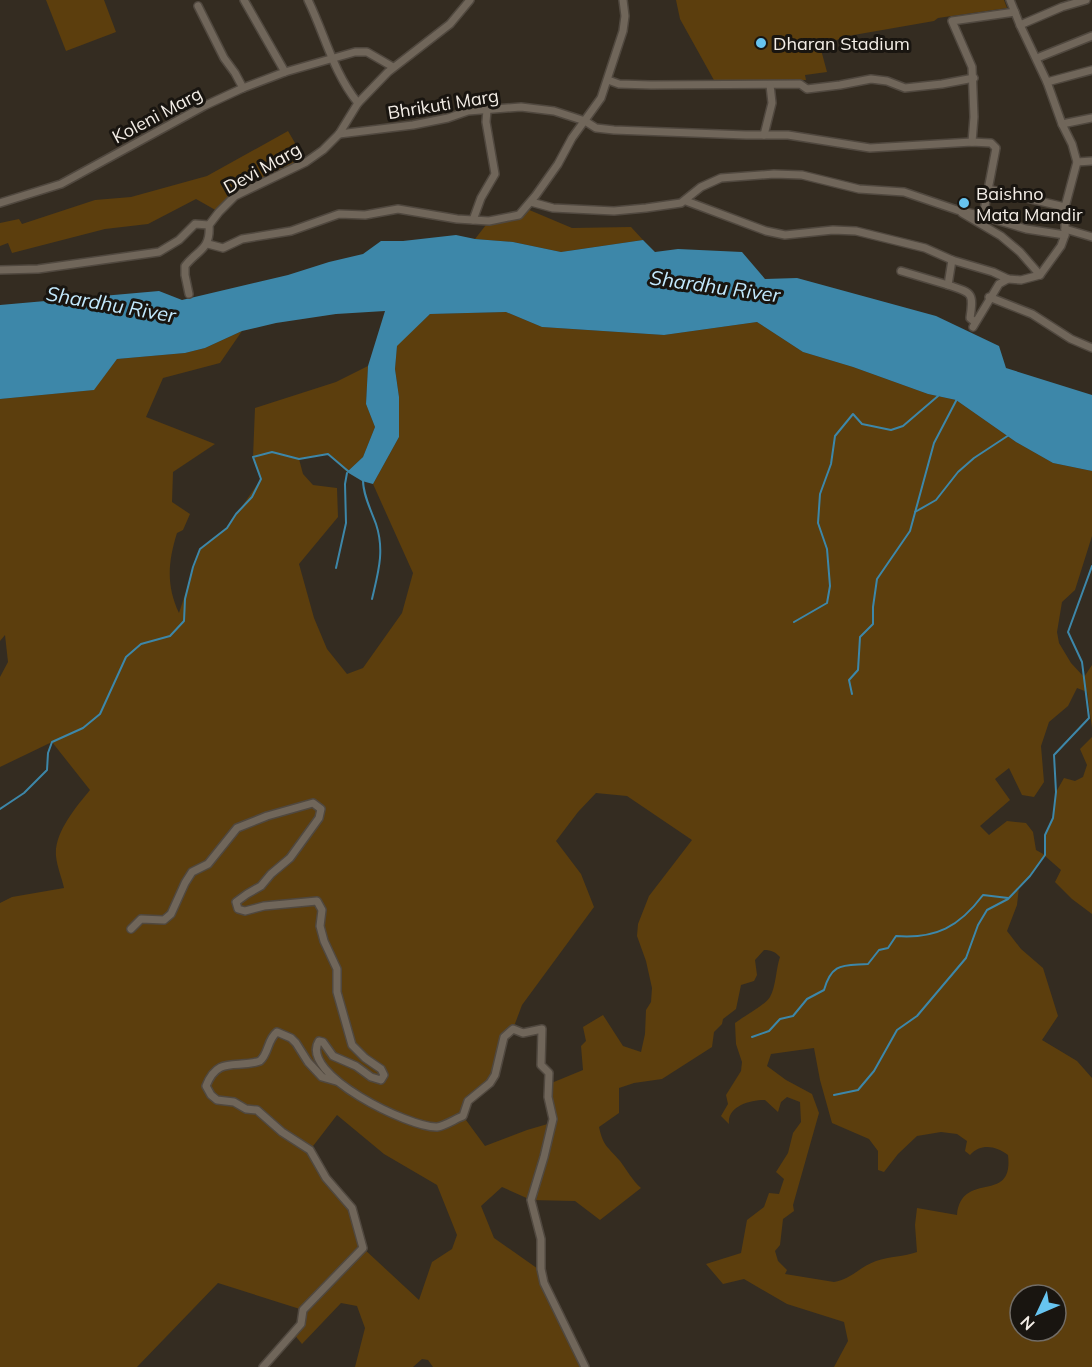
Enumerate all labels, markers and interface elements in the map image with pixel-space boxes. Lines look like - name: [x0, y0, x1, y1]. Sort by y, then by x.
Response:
- place label: Dharan Stadium: [773, 32, 910, 55]
- marker: Dharan Stadium: [754, 36, 768, 50]
- street label: Koleni Marg: [108, 82, 206, 148]
- street label: Bhrikuti Marg: [386, 84, 500, 124]
- street label: Devi Marg: [219, 137, 305, 199]
- place label: Baishno Mata Mandir: [976, 182, 1083, 226]
- marker: Baishno Mata Mandir: [957, 196, 971, 210]
- water label: Shardhu River: [648, 265, 782, 308]
- water label: Shardhu River: [44, 280, 178, 328]
- north arrow: [1008, 1283, 1068, 1343]
- text: N: [1016, 1312, 1039, 1335]

